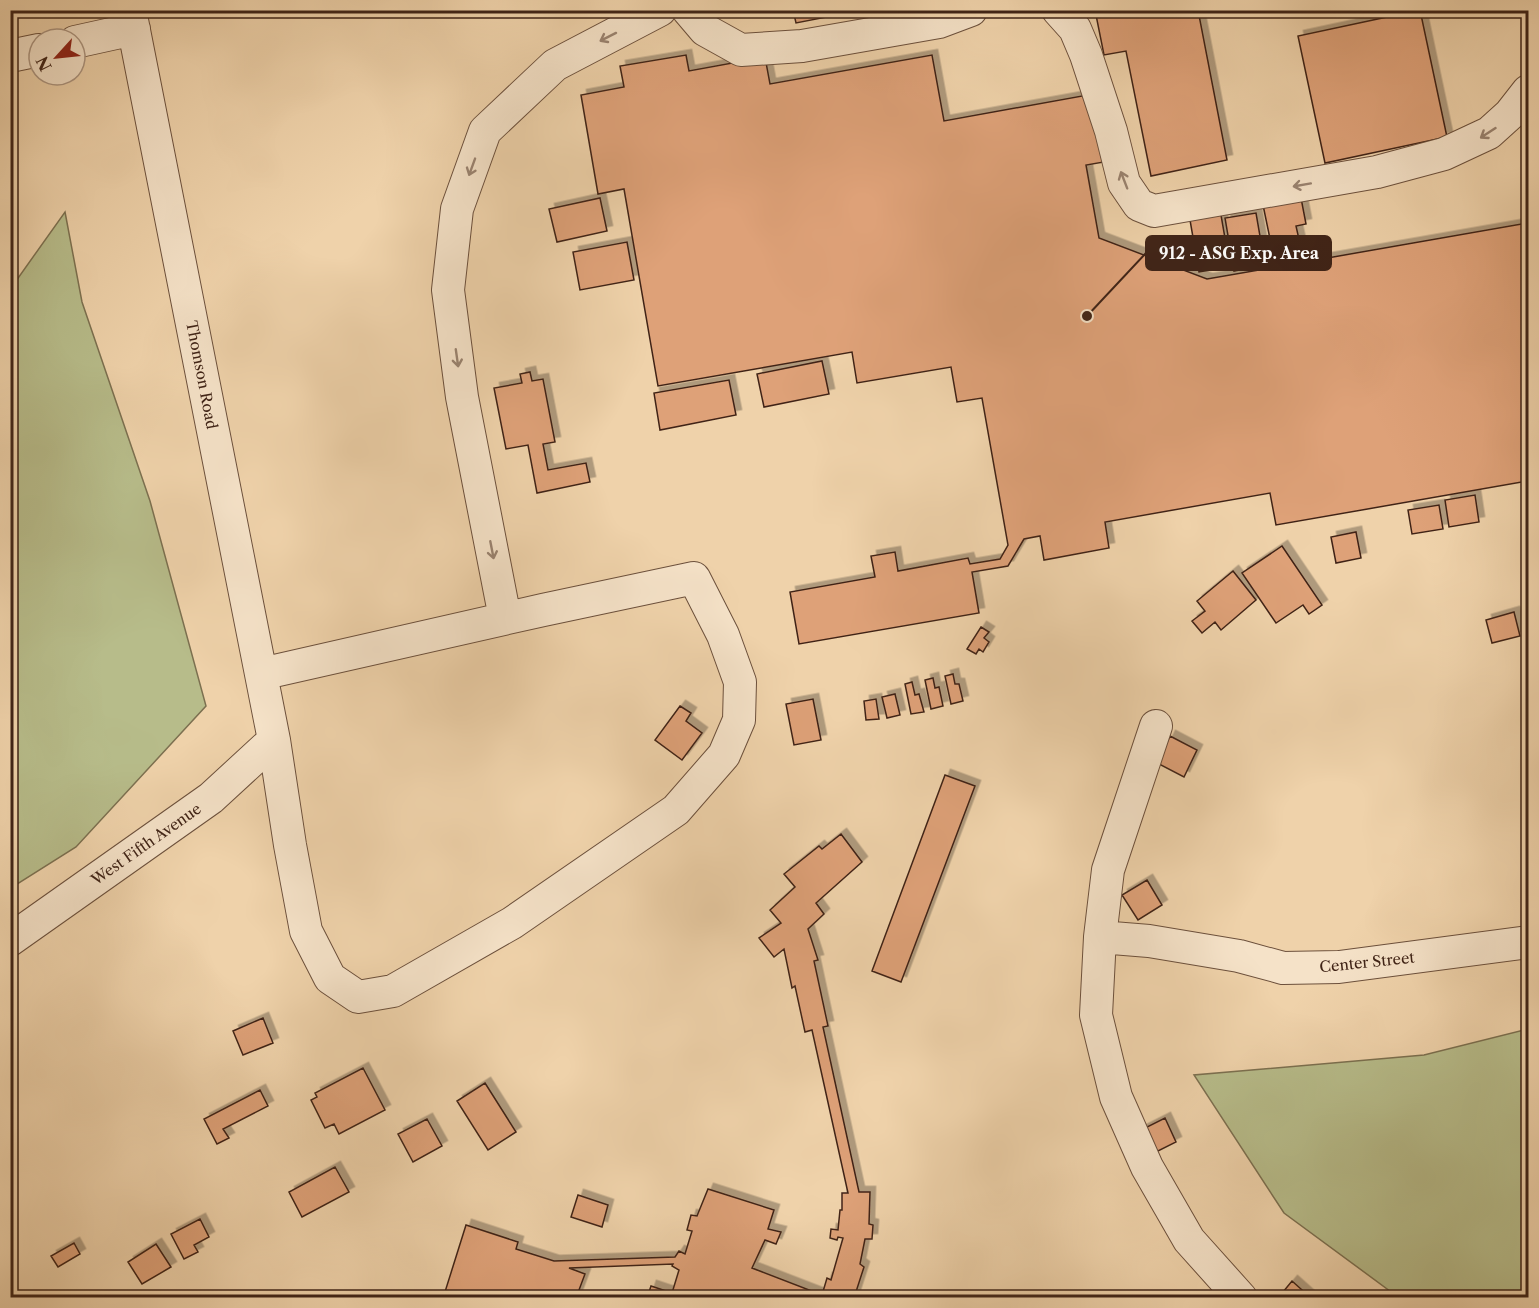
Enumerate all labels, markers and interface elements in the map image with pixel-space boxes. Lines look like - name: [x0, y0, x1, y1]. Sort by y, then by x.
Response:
- north arrow: [27, 27, 87, 87]
- one-way arrow: [600, 32, 618, 44]
- text: N: [32, 53, 56, 75]
- one-way arrow: [1480, 127, 1497, 139]
- one-way arrow: [465, 157, 476, 176]
- one-way arrow: [1118, 172, 1129, 190]
- one-way arrow: [1292, 180, 1312, 191]
- callout: 912 - ASG Exp. Area: [1146, 236, 1331, 270]
- text: 912 - ASG Exp. Area: [1159, 243, 1320, 263]
- street label: Thomson Road: [182, 319, 222, 431]
- one-way arrow: [451, 348, 462, 368]
- one-way arrow: [487, 540, 498, 560]
- street label: West Fifth Avenue: [86, 799, 205, 890]
- street label: Center Street: [1318, 947, 1416, 976]

